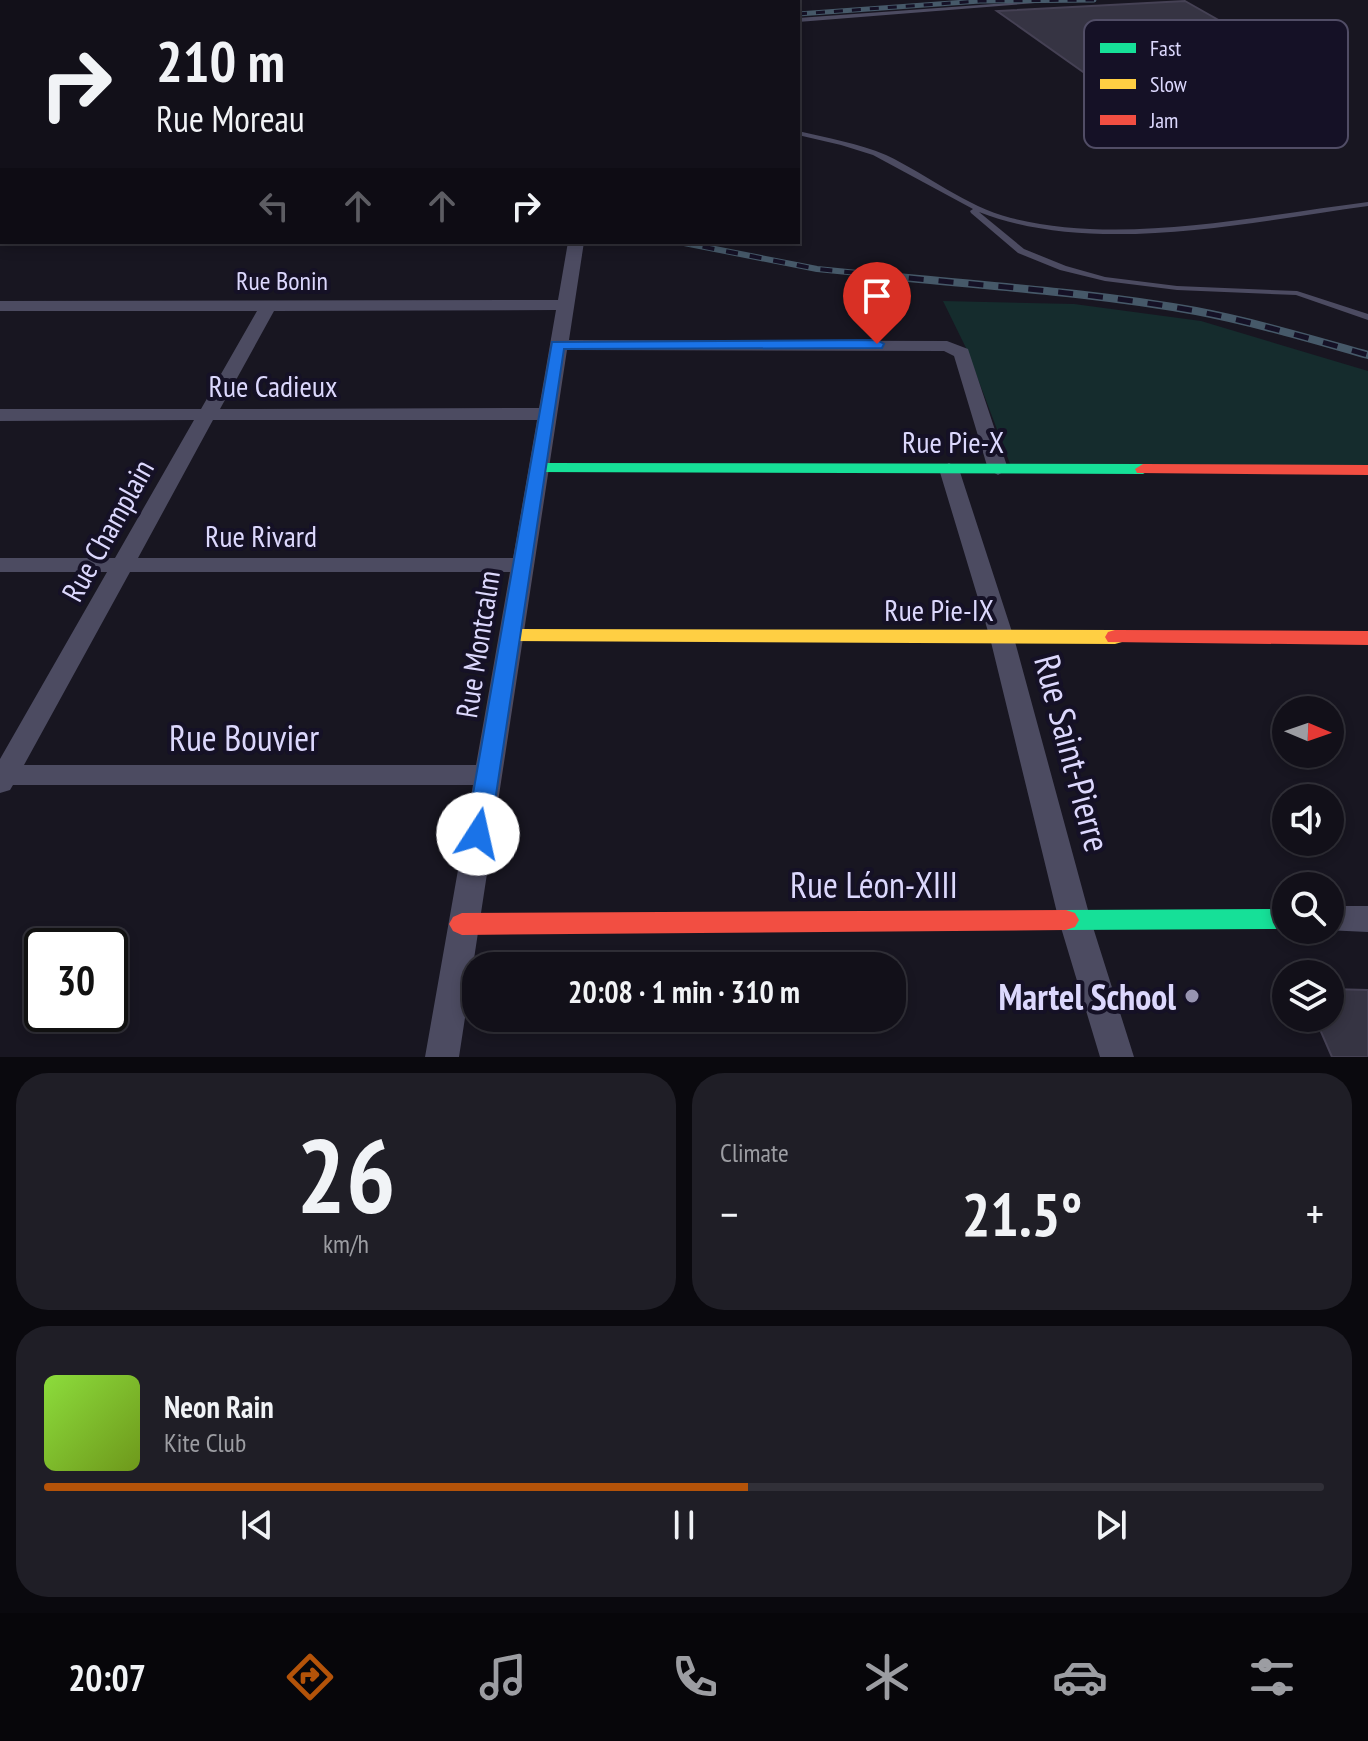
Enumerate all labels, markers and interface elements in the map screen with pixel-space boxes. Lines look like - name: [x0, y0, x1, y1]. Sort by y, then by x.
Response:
- legend: [1084, 20, 1348, 148]
- text: 210 m: [156, 25, 285, 97]
- icon: right: [24, 32, 128, 136]
- text: Fast: [1150, 34, 1181, 62]
- text: Slow: [1150, 70, 1187, 98]
- text: Rue Moreau: [156, 95, 305, 142]
- text: Jam: [1149, 106, 1178, 134]
- icon: left: [252, 184, 296, 228]
- icon: ahead: [336, 184, 380, 228]
- icon: ahead: [420, 184, 464, 228]
- icon: right: [504, 184, 548, 228]
- pin: [843, 262, 911, 344]
- street label: Rue Bonin: [236, 264, 328, 297]
- icon: arrive: [855, 274, 899, 318]
- street label: Rue Cadieux: [209, 366, 337, 405]
- street label: Rue Pie-X: [902, 422, 1004, 461]
- street label: Rue Champlain: [52, 452, 162, 608]
- street label: Rue Rivard: [205, 516, 317, 555]
- street label: Rue Montcalm: [446, 568, 508, 720]
- street label: Rue Pie-IX: [884, 590, 994, 629]
- street label: Rue Saint-Pierre: [1024, 649, 1122, 857]
- north arrow: [1272, 696, 1344, 768]
- map controls: [1272, 696, 1344, 1032]
- street label: Rue Bouvier: [169, 714, 319, 761]
- button: sound: [1272, 784, 1344, 856]
- position arrow: [436, 792, 520, 876]
- street label: Rue Léon-XIII: [790, 861, 958, 908]
- button: search: [1272, 872, 1344, 944]
- speed limit sign: 30: [24, 928, 128, 1032]
- button: layers: [1272, 960, 1344, 1032]
- text: 20:08 · 1 min · 310 m: [568, 972, 800, 1011]
- place label: Martel School: [998, 973, 1176, 1020]
- marker: Martel School: [1183, 987, 1201, 1005]
- text: 26: [296, 1107, 396, 1242]
- text: Climate: [720, 1136, 789, 1169]
- text: 21.5°: [962, 1175, 1082, 1253]
- text: −: [720, 1185, 738, 1242]
- text: +: [1306, 1185, 1324, 1242]
- text: km/h: [323, 1227, 369, 1260]
- text: Neon Rain: [164, 1387, 274, 1426]
- text: Kite Club: [164, 1426, 246, 1459]
- icon: previous: [235, 1503, 279, 1547]
- icon: pause: [662, 1503, 706, 1547]
- icon: next: [1089, 1503, 1133, 1547]
- icon: directions: [282, 1649, 338, 1705]
- icon: music: [475, 1649, 531, 1705]
- icon: phone: [667, 1649, 723, 1705]
- icon: climate: [859, 1649, 915, 1705]
- icon: car: [1052, 1649, 1108, 1705]
- icon: filters: [1244, 1649, 1300, 1705]
- text: 20:07: [68, 1654, 146, 1701]

